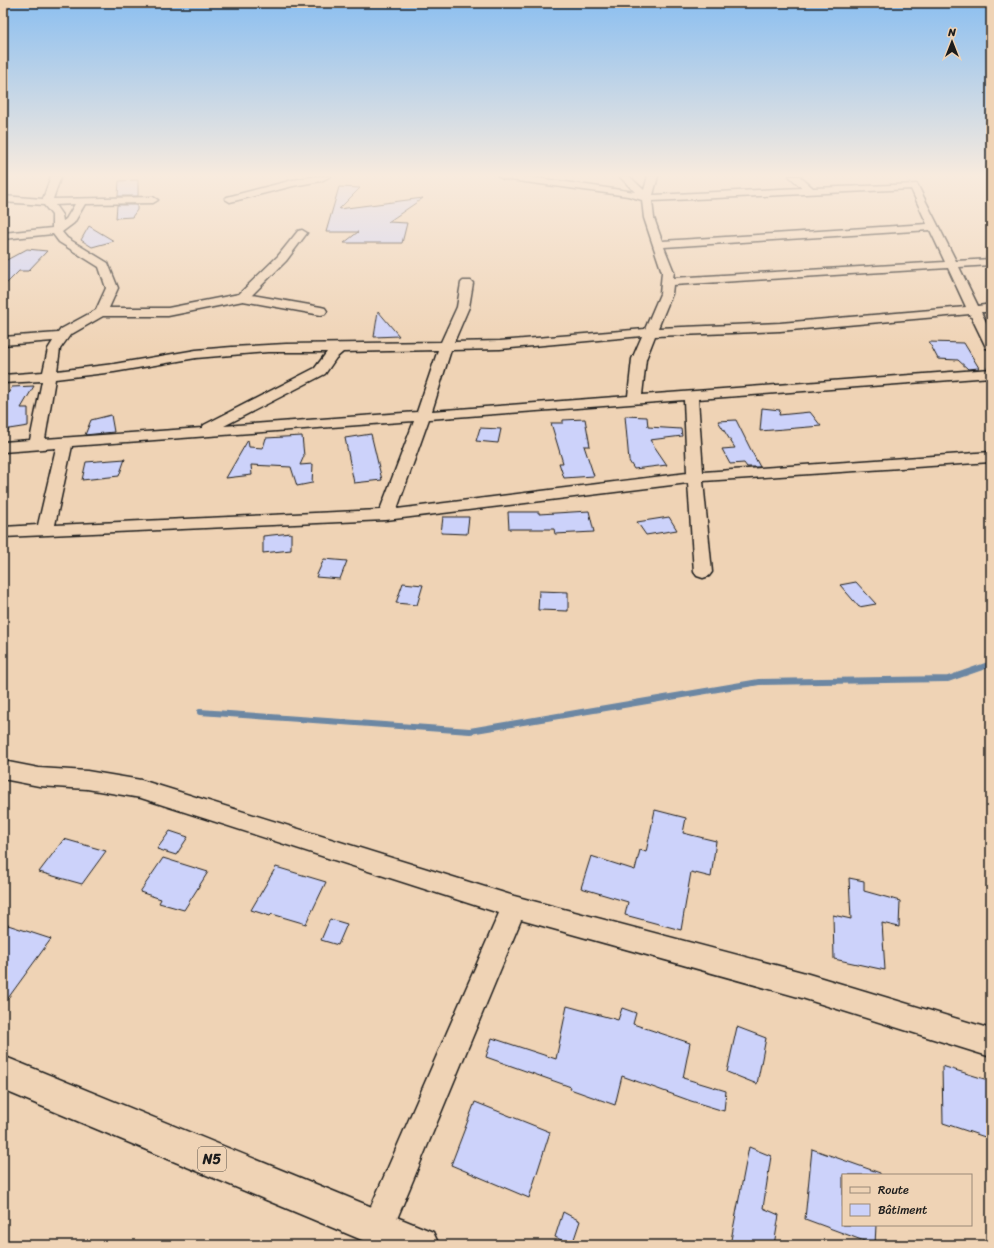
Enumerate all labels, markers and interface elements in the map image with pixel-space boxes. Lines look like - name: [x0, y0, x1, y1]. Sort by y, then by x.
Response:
- north arrow: [932, 22, 972, 62]
- text: N: [947, 23, 956, 42]
- road number: N5: [198, 1147, 226, 1171]
- legend: [842, 1174, 972, 1226]
- text: Route: [878, 1179, 909, 1201]
- text: Bâtiment: [878, 1199, 927, 1221]

